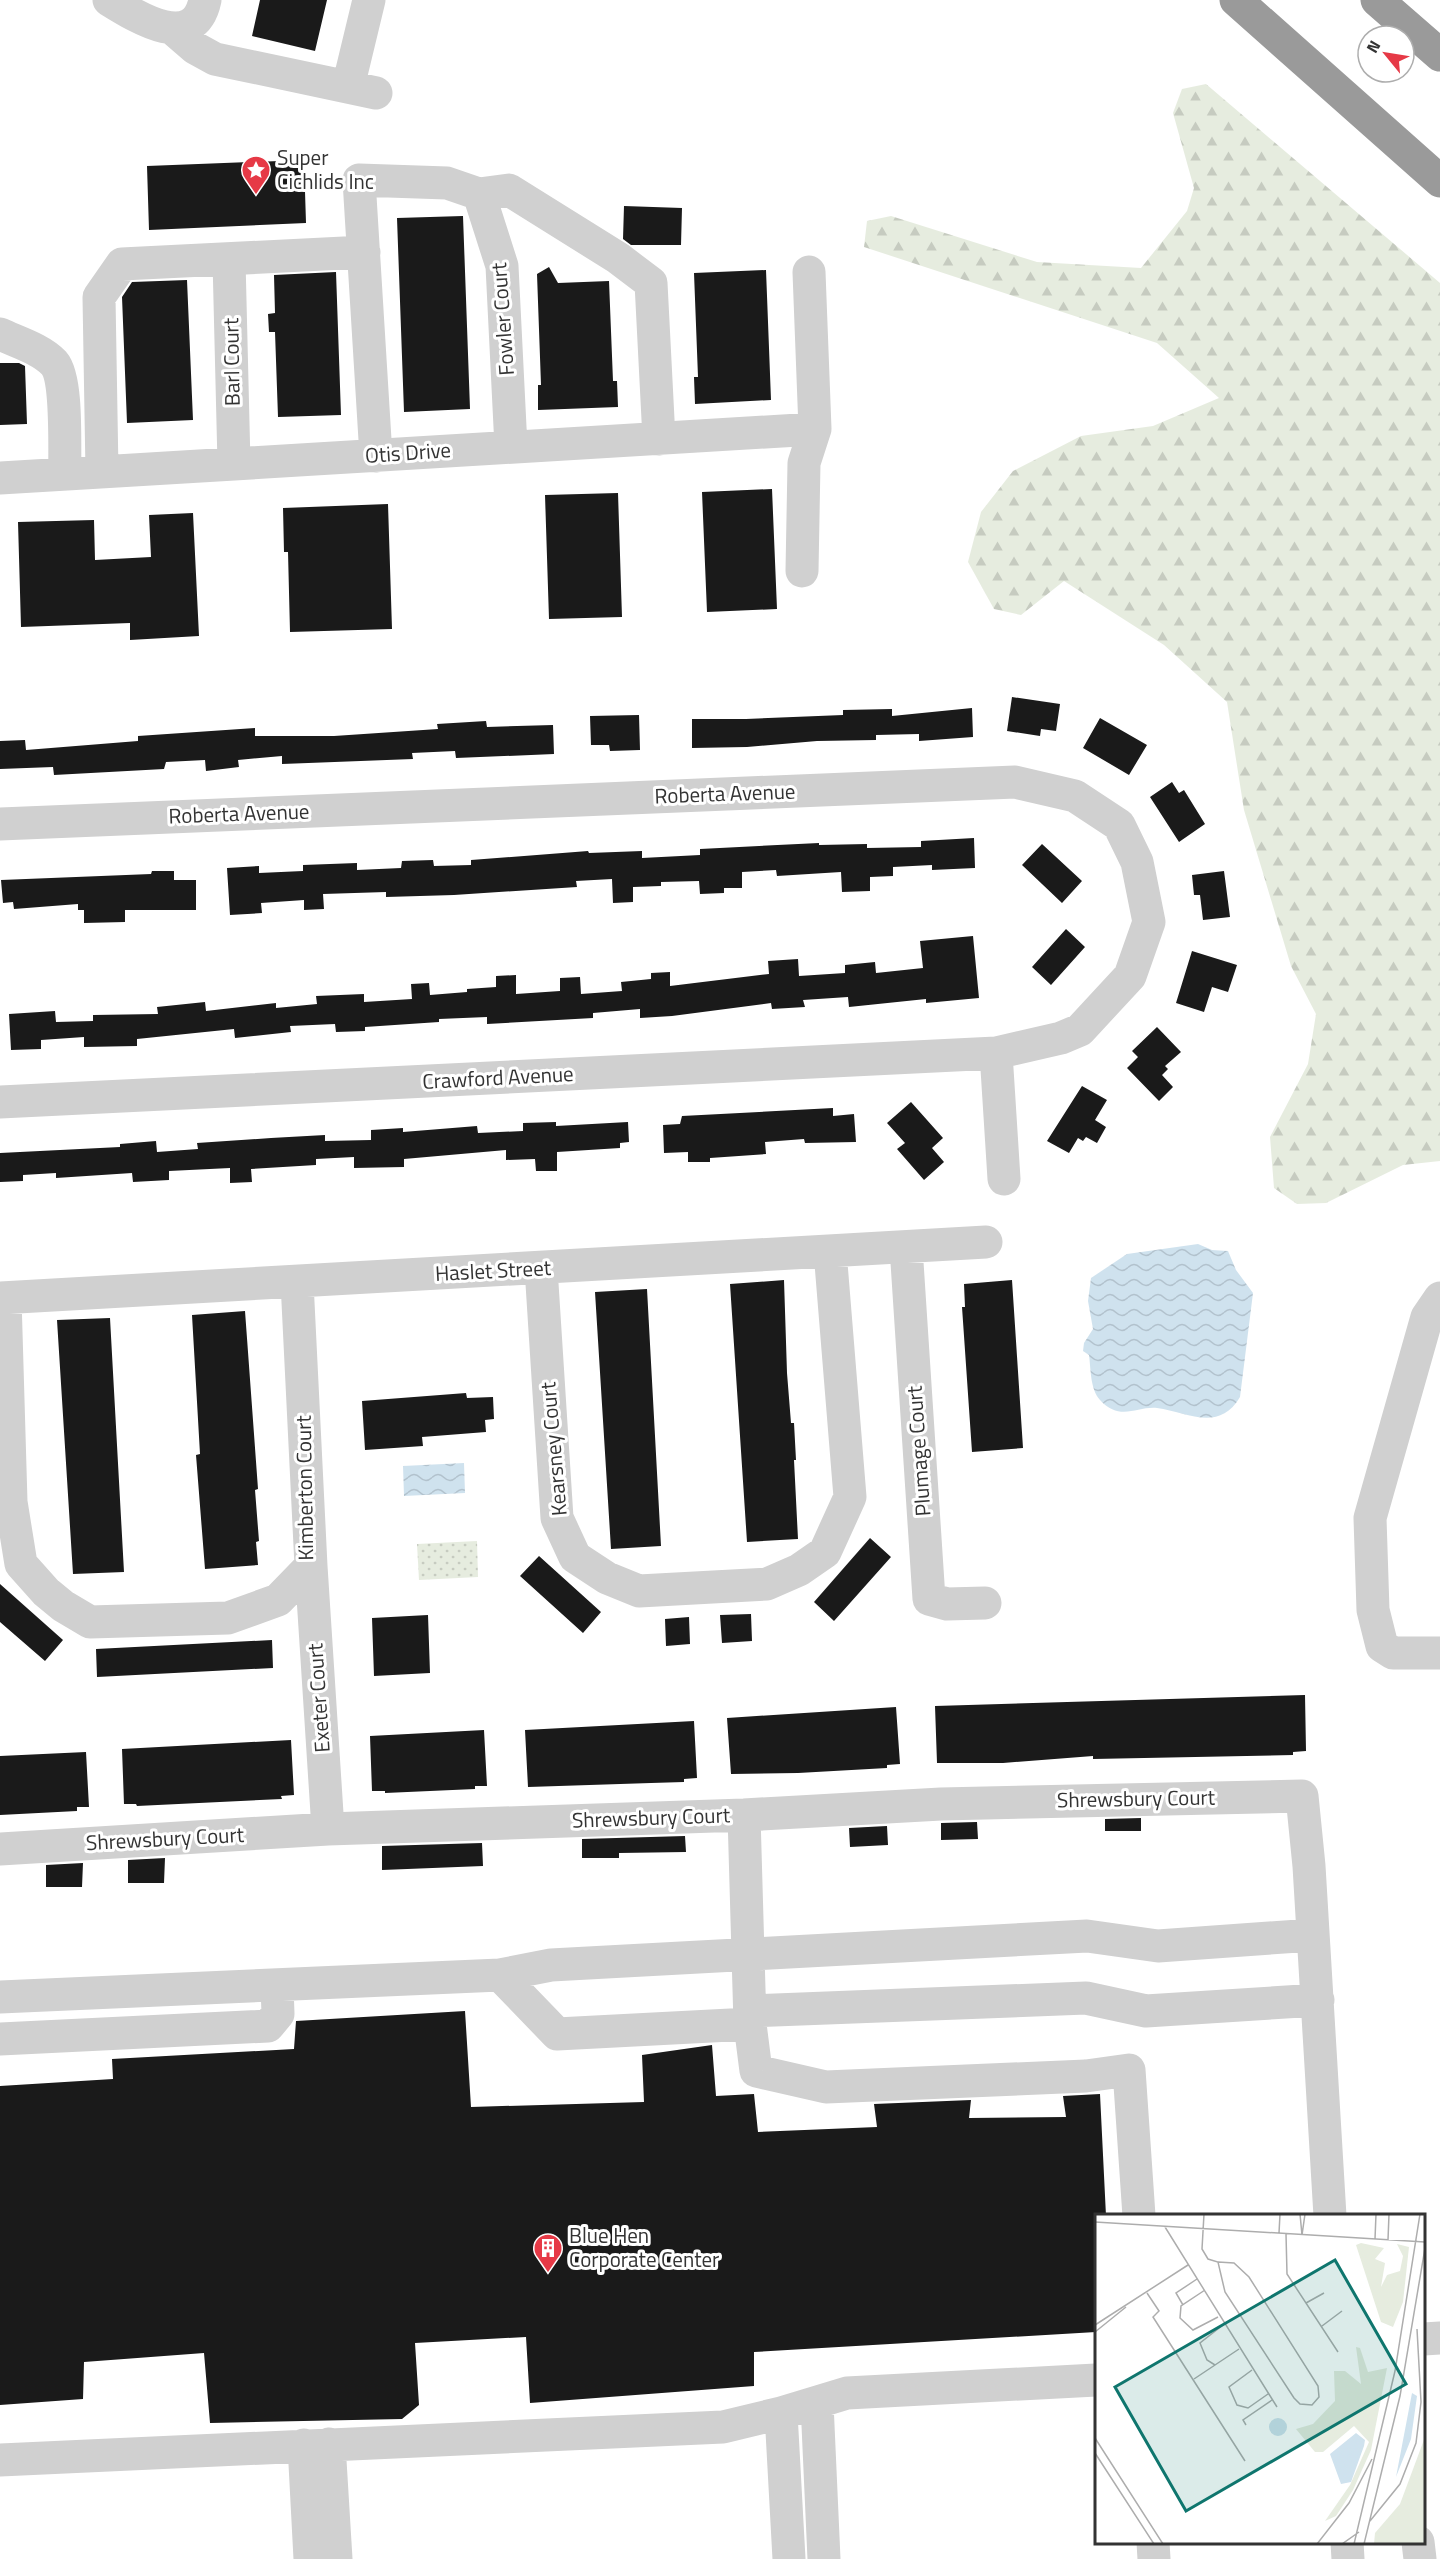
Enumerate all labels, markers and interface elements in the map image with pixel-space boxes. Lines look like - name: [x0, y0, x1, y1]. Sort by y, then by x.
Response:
- north arrow: [1356, 24, 1416, 84]
- text: N: [1360, 36, 1386, 57]
- place label: Super Cichlids Inc: [277, 141, 374, 197]
- place icon: Super Cichlids Inc: [240, 154, 272, 196]
- street label: Fowler Court: [482, 261, 522, 377]
- street label: Barl Court: [214, 317, 248, 406]
- street label: Otis Drive: [364, 433, 452, 471]
- street label: Roberta Avenue: [654, 775, 796, 811]
- street label: Roberta Avenue: [168, 795, 310, 831]
- street label: Crawford Avenue: [422, 1057, 574, 1097]
- street label: Haslet Street: [434, 1251, 552, 1289]
- street label: Kearsney Court: [531, 1380, 575, 1517]
- street label: Plumage Court: [897, 1384, 939, 1517]
- street label: Kimberton Court: [287, 1414, 321, 1561]
- street label: Exeter Court: [298, 1642, 338, 1754]
- street label: Shrewsbury Court: [1057, 1781, 1216, 1815]
- street label: Shrewsbury Court: [571, 1798, 731, 1836]
- street label: Shrewsbury Court: [85, 1818, 245, 1858]
- inset map: [1095, 2214, 1425, 2544]
- place label: Blue Hen Corporate Center: [569, 2219, 719, 2275]
- building icon: Blue Hen Corporate Center: [532, 2232, 564, 2274]

